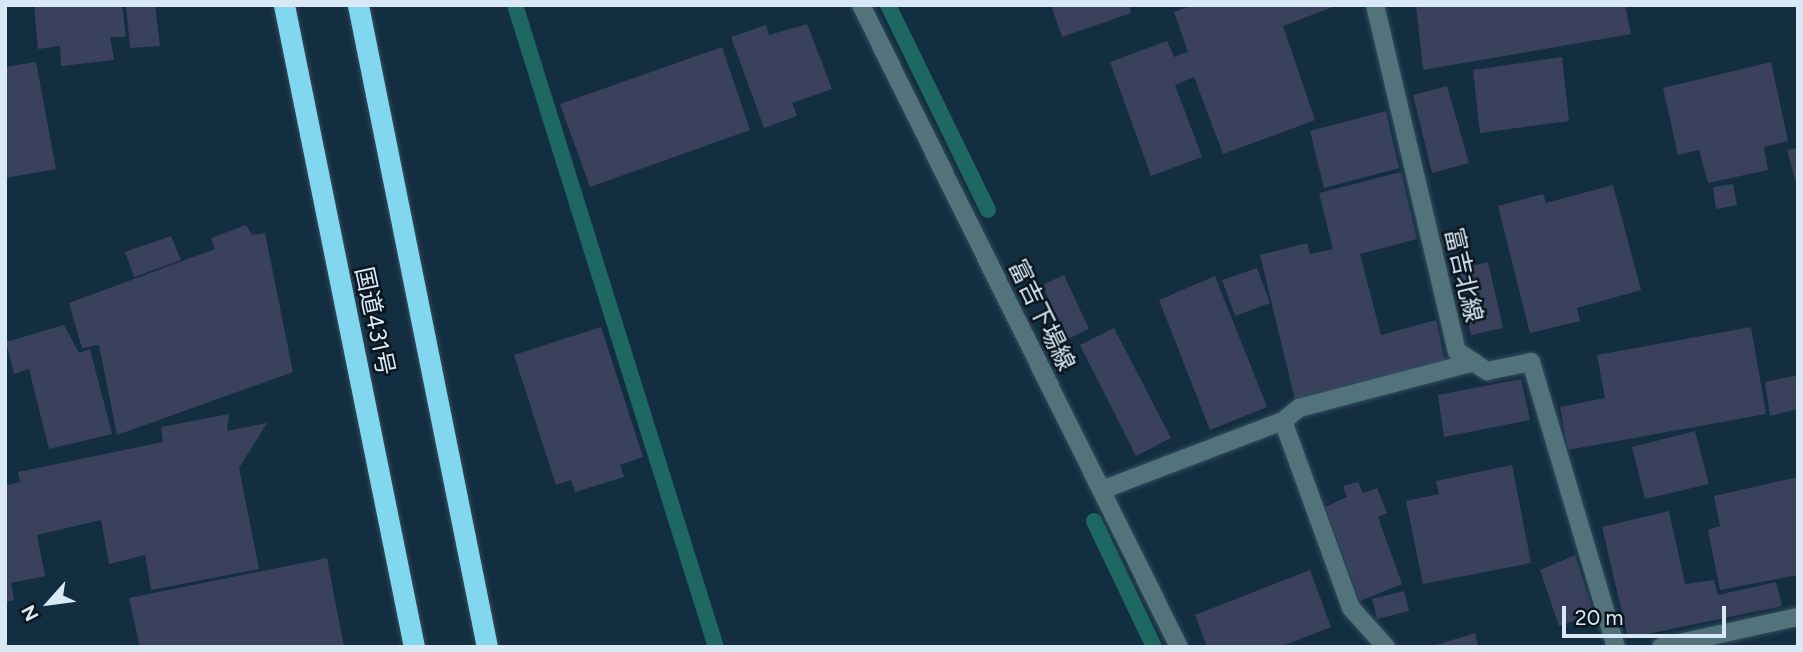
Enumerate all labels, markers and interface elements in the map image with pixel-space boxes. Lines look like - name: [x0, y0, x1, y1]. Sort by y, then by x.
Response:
- street label: 富吉北線: [1439, 225, 1489, 325]
- street label: 富吉下場線: [1003, 255, 1081, 375]
- street label: 国道431号: [349, 264, 401, 378]
- north arrow: [14, 568, 84, 638]
- scale bar: [1565, 592, 1730, 636]
- text: N: [16, 601, 44, 625]
- text: 20 m: [1575, 605, 1623, 630]

